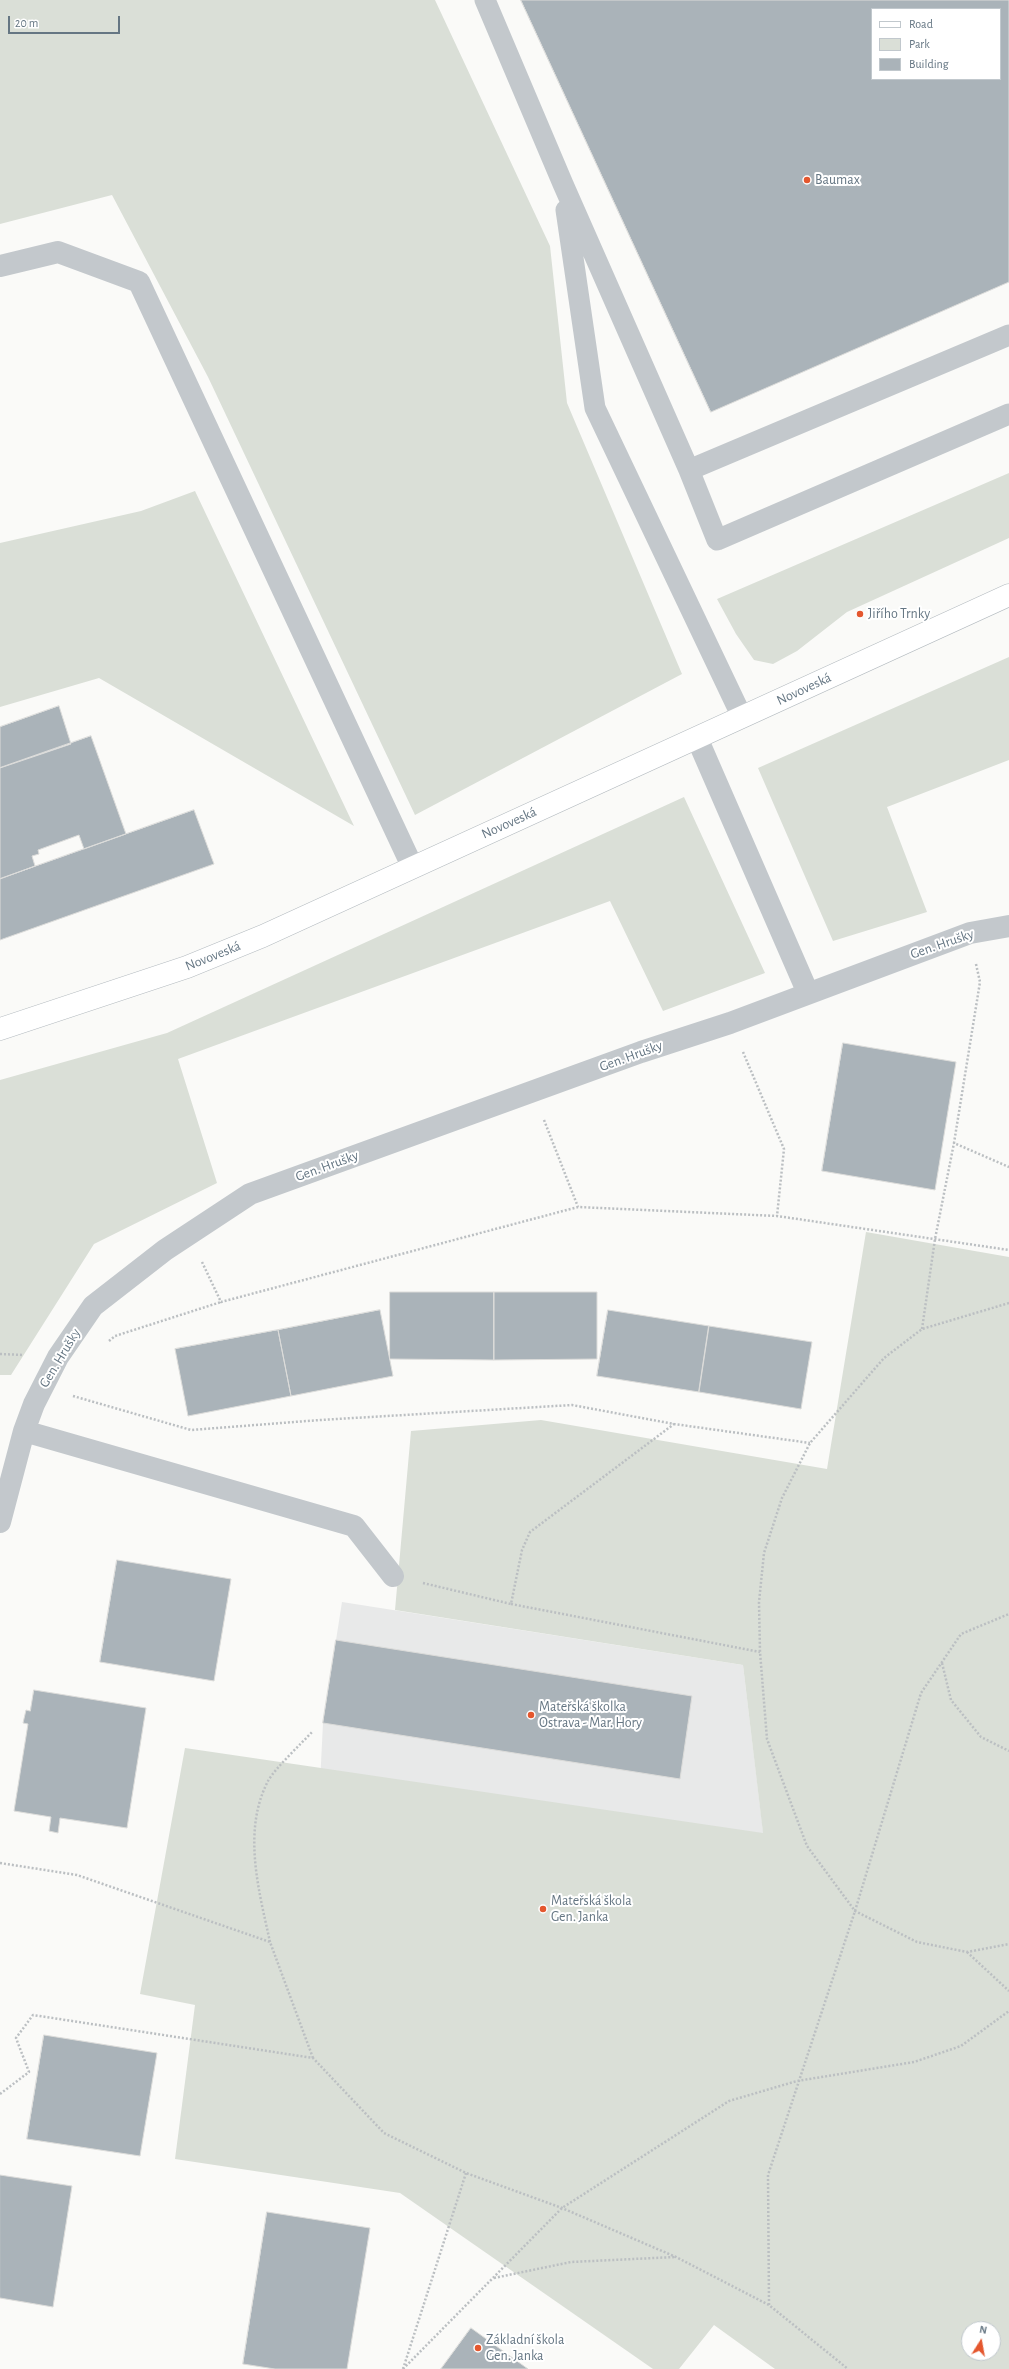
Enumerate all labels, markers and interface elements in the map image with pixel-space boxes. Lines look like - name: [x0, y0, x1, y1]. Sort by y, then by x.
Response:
- scale bar: [10, 8, 122, 34]
- legend: [871, 8, 1001, 80]
- text: 20 m: [15, 17, 38, 29]
- text: Road: [909, 18, 933, 30]
- text: Park: [909, 38, 930, 50]
- text: Building: [909, 58, 949, 70]
- place label: Baumax: [815, 172, 860, 188]
- marker: Baumax: [802, 175, 812, 185]
- place label: Jiřího Trnky: [868, 606, 930, 622]
- marker: Jiřího Trnky: [855, 609, 865, 619]
- street label: Novoveská: [774, 669, 834, 709]
- street label: Novoveská: [479, 803, 539, 843]
- street label: Gen. Hrušky: [908, 925, 976, 963]
- street label: Novoveská: [183, 937, 243, 975]
- street label: Gen. Hrušky: [597, 1037, 665, 1075]
- street label: Gen. Hrušky: [293, 1147, 361, 1185]
- street label: Gen. Hrušky: [36, 1325, 84, 1391]
- place label: Mateřská školka Ostrava - Mar. Hory: [539, 1699, 642, 1732]
- marker: Mateřská školka Ostrava - Mar. Hory: [526, 1710, 536, 1720]
- place label: Mateřská škola Gen. Janka: [551, 1893, 632, 1926]
- marker: Mateřská škola Gen. Janka: [538, 1904, 548, 1914]
- north arrow: [961, 2321, 1001, 2361]
- text: N: [978, 2324, 988, 2336]
- place label: Základní škola Gen. Janka: [486, 2332, 564, 2364]
- marker: Základní škola Gen. Janka: [473, 2343, 483, 2353]

